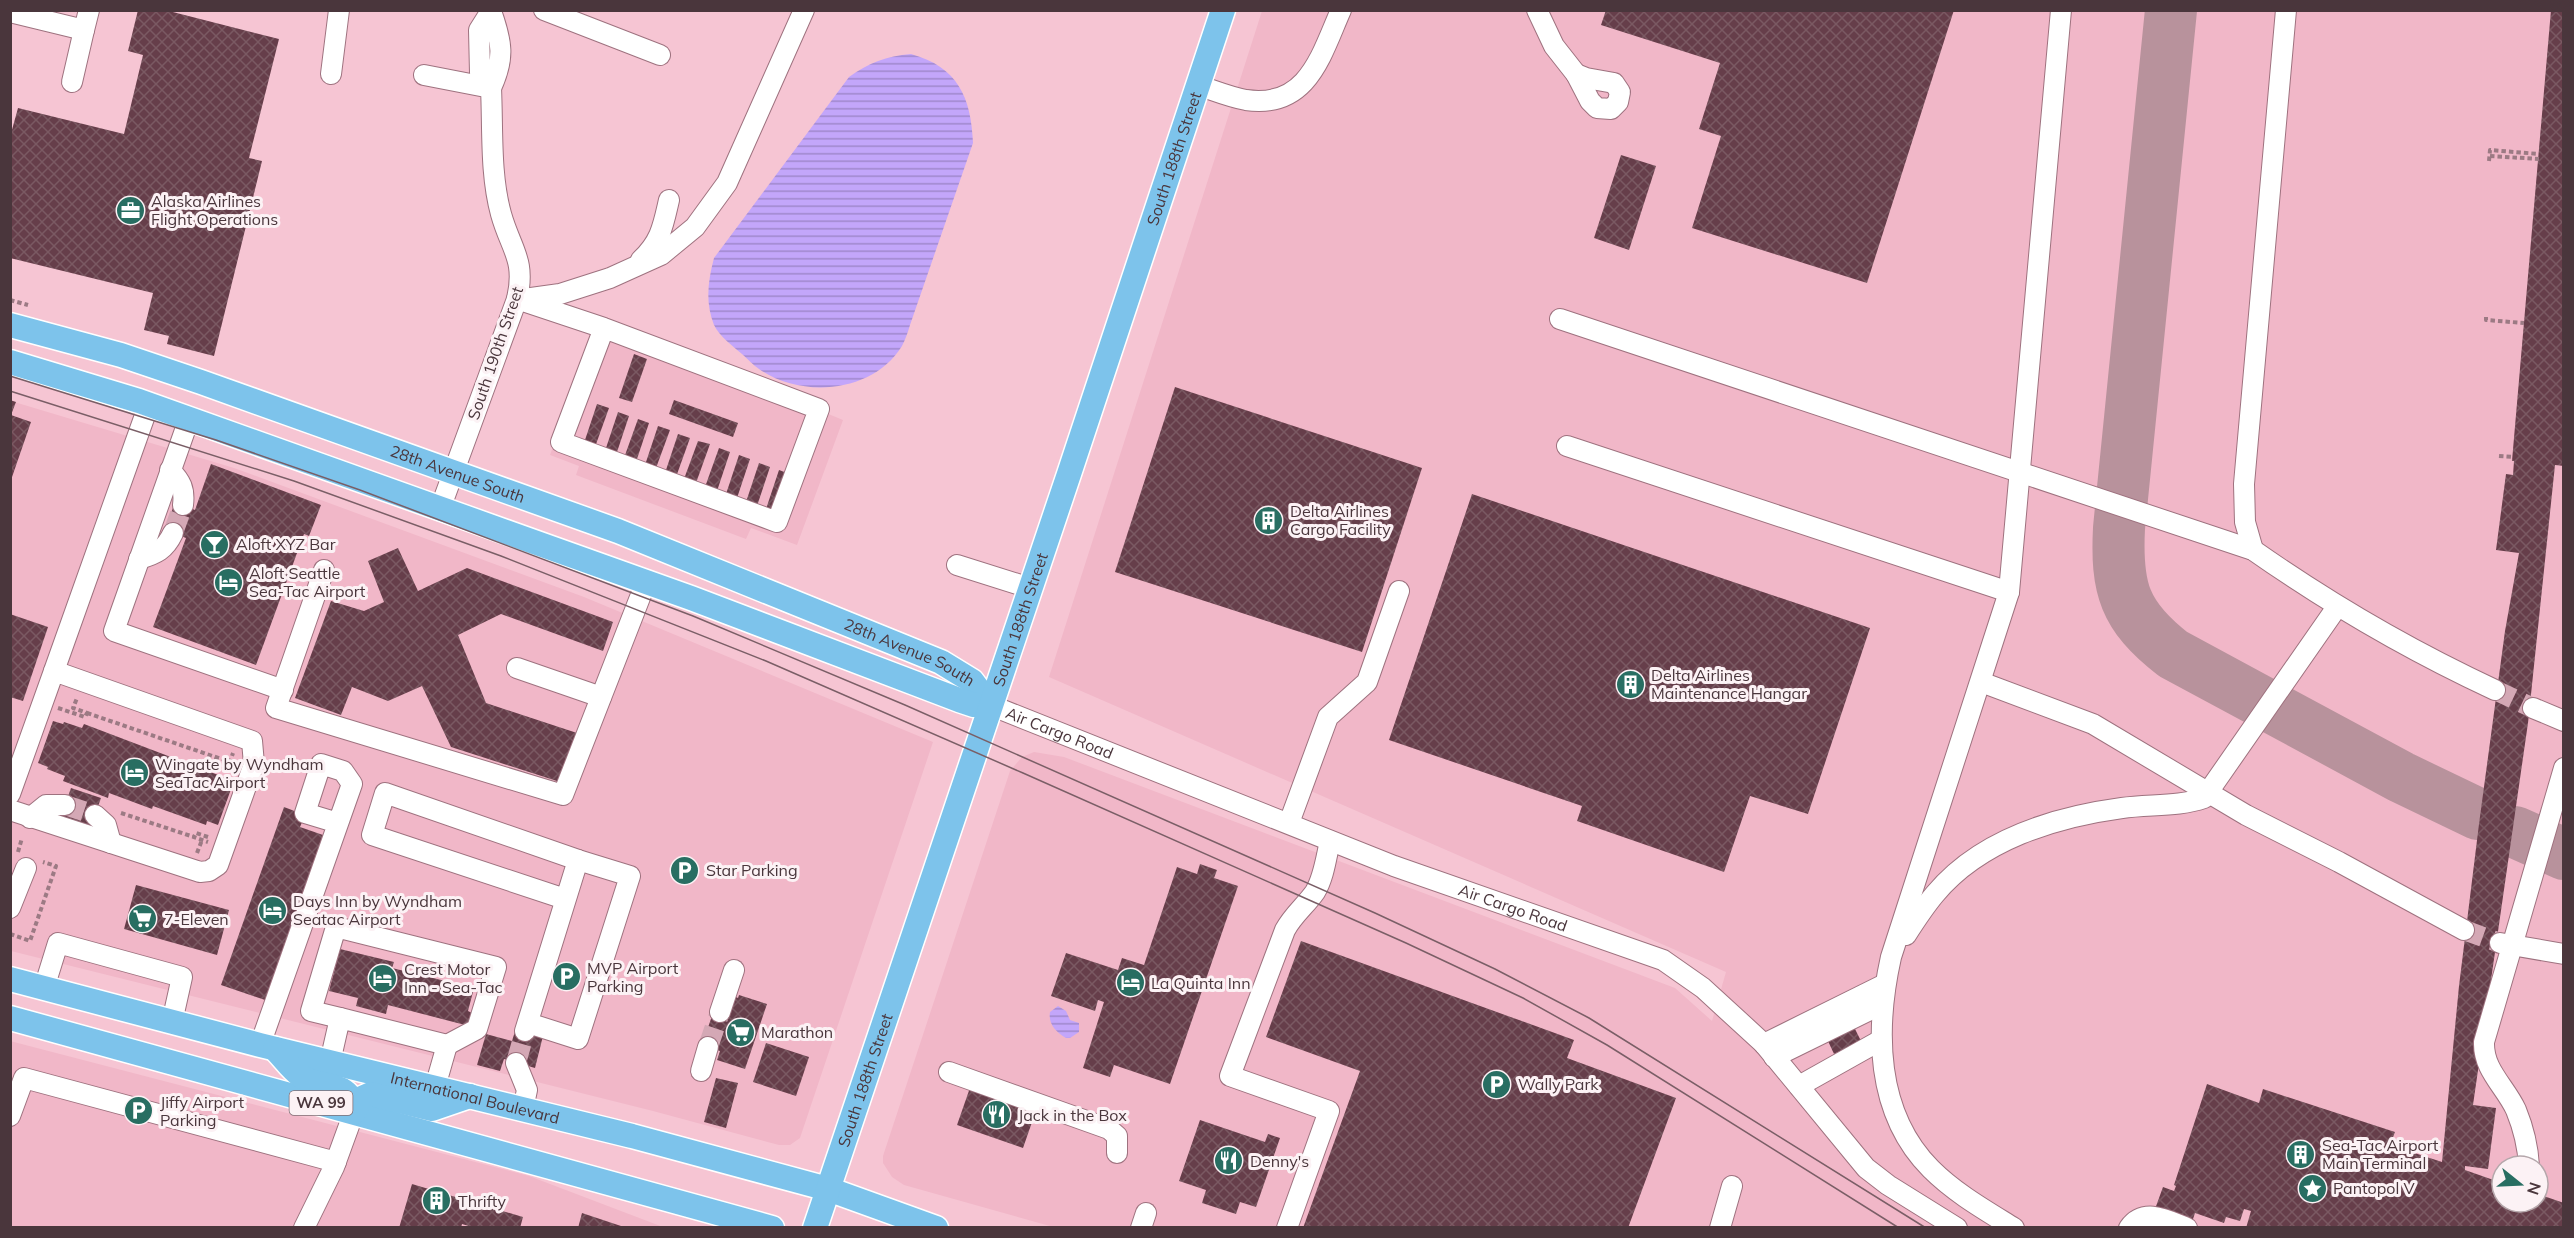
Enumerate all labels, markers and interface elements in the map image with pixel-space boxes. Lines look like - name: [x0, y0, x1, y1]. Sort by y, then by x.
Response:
- street label: South 188th Street: [1142, 89, 1205, 228]
- place label: Alaska Airlines Flight Operations: [151, 191, 278, 229]
- office icon: Alaska Airlines Flight Operations: [114, 194, 146, 226]
- street label: South 190th Street: [463, 283, 527, 422]
- street label: 28th Avenue South: [388, 440, 528, 507]
- place label: Delta Airlines Cargo Facility: [1290, 501, 1391, 539]
- building icon: Delta Airlines Cargo Facility: [1253, 504, 1285, 536]
- bar icon: Aloft XYZ Bar: [199, 528, 231, 560]
- place label: Aloft XYZ Bar: [236, 534, 336, 554]
- street label: South 188th Street: [988, 550, 1052, 689]
- place label: Aloft Seattle Sea-Tac Airport: [249, 563, 366, 601]
- hotel icon: Aloft Seattle Sea-Tac Airport: [212, 566, 244, 598]
- street label: 28th Avenue South: [841, 614, 979, 690]
- place label: Delta Airlines Maintenance Hangar: [1651, 665, 1807, 703]
- building icon: Delta Airlines Maintenance Hangar: [1614, 668, 1646, 700]
- street label: Air Cargo Road: [1003, 702, 1116, 763]
- place label: Wingate by Wyndham SeaTac Airport: [155, 754, 324, 792]
- hotel icon: Wingate by Wyndham SeaTac Airport: [118, 757, 150, 789]
- parking icon: Star Parking: [669, 854, 701, 886]
- place label: Star Parking: [706, 860, 798, 880]
- street label: Air Cargo Road: [1456, 879, 1570, 936]
- place label: Days Inn by Wyndham Seatac Airport: [293, 891, 462, 929]
- hotel icon: Days Inn by Wyndham Seatac Airport: [256, 894, 288, 926]
- supermarket icon: 7-Eleven: [127, 903, 159, 935]
- place label: 7-Eleven: [164, 909, 229, 929]
- place label: MVP Airport Parking: [587, 958, 679, 996]
- place label: Crest Motor Inn - Sea-Tac: [404, 959, 503, 997]
- parking icon: MVP Airport Parking: [550, 961, 582, 993]
- hotel icon: Crest Motor Inn - Sea-Tac: [367, 962, 399, 994]
- hotel icon: La Quinta Inn: [1114, 967, 1146, 999]
- place label: La Quinta Inn: [1151, 973, 1251, 993]
- street label: South 188th Street: [833, 1010, 897, 1150]
- supermarket icon: Marathon: [724, 1016, 756, 1048]
- place label: Marathon: [761, 1022, 833, 1042]
- street label: International Boulevard: [389, 1067, 562, 1128]
- parking icon: Wally Park: [1481, 1068, 1513, 1100]
- place label: Wally Park: [1518, 1074, 1599, 1094]
- road number: WA 99: [290, 1091, 352, 1115]
- place label: Jiffy Airport Parking: [160, 1092, 245, 1130]
- parking icon: Jiffy Airport Parking: [123, 1095, 155, 1127]
- restaurant icon: Jack in the Box: [981, 1099, 1013, 1131]
- place label: Jack in the Box: [1018, 1105, 1127, 1125]
- place label: Sea-Tac Airport Main Terminal: [2322, 1135, 2439, 1173]
- building icon: Sea-Tac Airport Main Terminal: [2285, 1138, 2317, 1170]
- restaurant icon: Denny's: [1213, 1145, 1245, 1177]
- place label: Denny's: [1250, 1151, 1309, 1171]
- north arrow: [2490, 1154, 2550, 1214]
- place icon: Pantopol V: [2296, 1172, 2328, 1204]
- place label: Pantopol V: [2333, 1178, 2415, 1198]
- text: N: [2523, 1180, 2546, 1197]
- building icon: Thrifty: [421, 1185, 453, 1217]
- place label: Thrifty: [458, 1191, 506, 1211]

